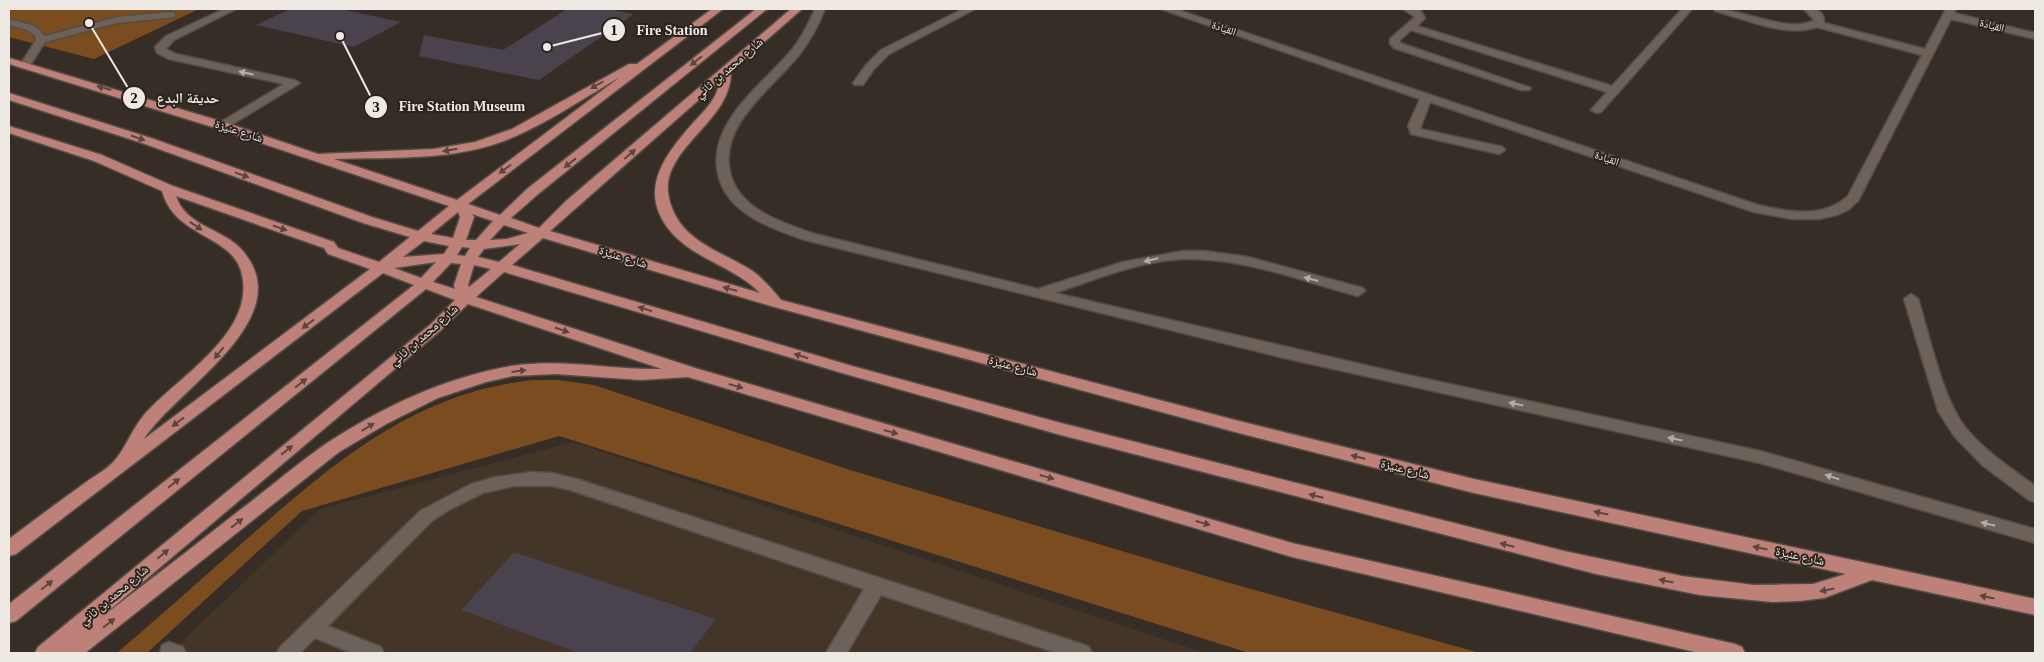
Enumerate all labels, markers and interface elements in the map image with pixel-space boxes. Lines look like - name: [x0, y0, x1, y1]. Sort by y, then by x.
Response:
- callout: Fire Station: [602, 15, 717, 44]
- street label: القيادة: [1978, 16, 2006, 34]
- street label: القيادة: [1210, 18, 1238, 38]
- text: 1: [610, 22, 618, 38]
- text: Fire Station: [637, 23, 708, 38]
- street label: شارع محمد بن ثاني: [692, 35, 768, 103]
- one-way arrow: [690, 56, 703, 67]
- one-way arrow: [238, 69, 253, 77]
- one-way arrow: [591, 80, 604, 89]
- one-way arrow: [96, 84, 111, 92]
- callout: حديقة البدع: [122, 84, 229, 113]
- text: 2: [130, 90, 138, 106]
- text: حديقة البدع: [157, 91, 219, 107]
- callout: Fire Station Museum: [363, 92, 535, 121]
- text: 3: [372, 99, 380, 115]
- text: Fire Station Museum: [399, 99, 526, 114]
- street label: شارع عنيزة: [213, 117, 265, 146]
- one-way arrow: [131, 135, 146, 142]
- one-way arrow: [442, 146, 458, 154]
- one-way arrow: [623, 148, 636, 159]
- street label: القيادة: [1593, 148, 1621, 168]
- one-way arrow: [563, 158, 577, 168]
- one-way arrow: [498, 164, 512, 174]
- one-way arrow: [235, 171, 250, 179]
- one-way arrow: [189, 221, 202, 230]
- one-way arrow: [273, 225, 288, 232]
- street label: شارع عنيزة: [597, 243, 649, 272]
- one-way arrow: [1144, 256, 1159, 264]
- one-way arrow: [1303, 275, 1318, 283]
- one-way arrow: [722, 284, 737, 292]
- street label: شارع محمد بن ثاني: [387, 302, 463, 370]
- one-way arrow: [637, 305, 652, 313]
- one-way arrow: [302, 319, 315, 330]
- one-way arrow: [554, 326, 569, 334]
- one-way arrow: [213, 346, 224, 359]
- one-way arrow: [793, 352, 808, 360]
- street label: شارع عنيزة: [987, 353, 1039, 380]
- one-way arrow: [511, 367, 527, 375]
- one-way arrow: [294, 377, 307, 388]
- one-way arrow: [728, 382, 743, 390]
- one-way arrow: [1507, 400, 1523, 408]
- one-way arrow: [172, 416, 185, 427]
- one-way arrow: [361, 423, 374, 432]
- one-way arrow: [884, 428, 899, 436]
- one-way arrow: [1667, 435, 1682, 443]
- one-way arrow: [280, 444, 293, 455]
- one-way arrow: [1350, 453, 1365, 461]
- street label: شارع عنيزة: [1379, 456, 1431, 483]
- one-way arrow: [1825, 473, 1840, 481]
- one-way arrow: [1040, 474, 1055, 482]
- one-way arrow: [167, 478, 180, 489]
- one-way arrow: [1308, 492, 1323, 500]
- one-way arrow: [1593, 509, 1609, 517]
- one-way arrow: [230, 518, 244, 528]
- one-way arrow: [1196, 520, 1211, 528]
- one-way arrow: [1980, 520, 1995, 528]
- one-way arrow: [1500, 541, 1515, 549]
- one-way arrow: [1752, 543, 1768, 551]
- street label: شارع عنيزة: [1774, 544, 1826, 569]
- one-way arrow: [156, 548, 168, 560]
- street label: شارع محمد بن ثاني: [77, 562, 153, 630]
- one-way arrow: [1657, 576, 1673, 584]
- one-way arrow: [40, 579, 53, 590]
- one-way arrow: [1818, 586, 1834, 594]
- one-way arrow: [1980, 593, 1995, 601]
- one-way arrow: [102, 618, 115, 629]

